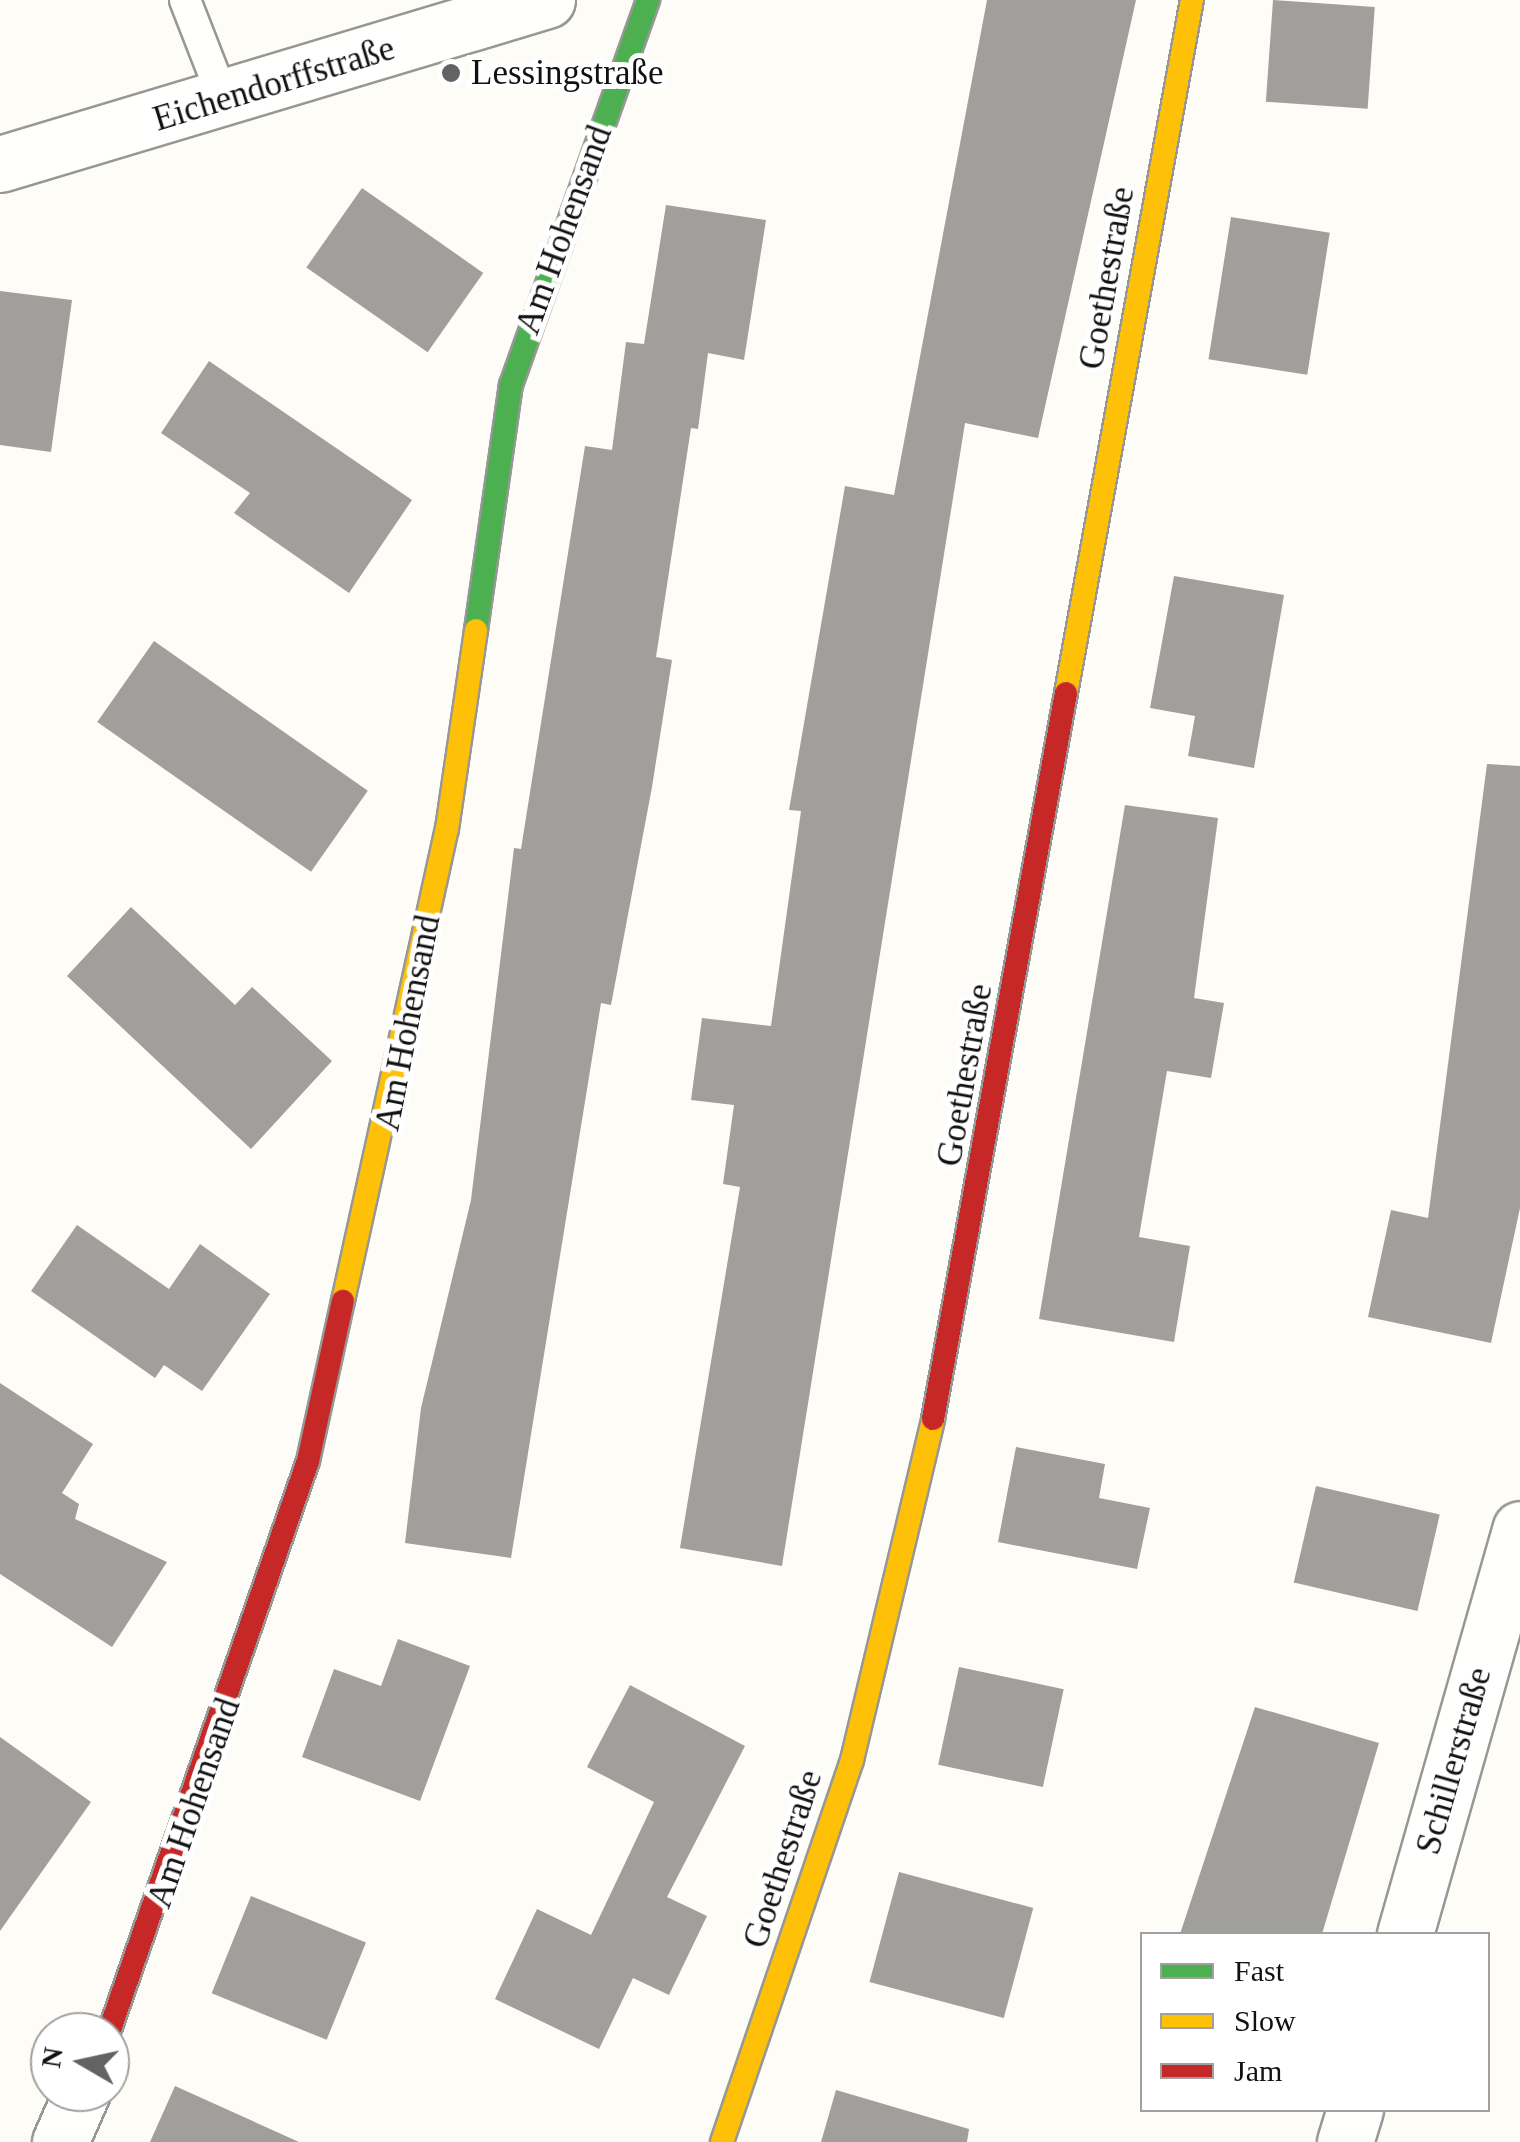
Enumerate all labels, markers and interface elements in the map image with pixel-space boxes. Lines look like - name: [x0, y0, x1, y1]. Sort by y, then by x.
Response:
- street label: Eichendorffstraße: [148, 27, 400, 141]
- place label: Lessingstraße: [471, 52, 663, 94]
- marker: Lessingstraße: [440, 62, 462, 84]
- street label: Am Hohensand: [507, 120, 621, 340]
- street label: Goethestraße: [1070, 183, 1144, 373]
- street label: Am Hohensand: [367, 912, 449, 1134]
- street label: Goethestraße: [928, 980, 1002, 1170]
- street label: Schillerstraße: [1407, 1663, 1501, 1859]
- street label: Am Hohensand: [139, 1693, 249, 1913]
- street label: Goethestraße: [734, 1765, 832, 1953]
- legend: [1140, 1932, 1490, 2112]
- text: Fast: [1234, 1954, 1284, 1987]
- text: Slow: [1234, 2004, 1296, 2037]
- north arrow: [30, 2012, 130, 2112]
- text: N: [35, 2045, 69, 2070]
- text: Jam: [1234, 2054, 1282, 2087]

